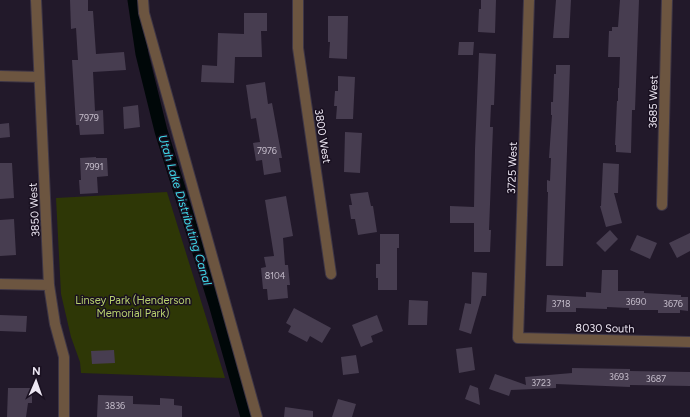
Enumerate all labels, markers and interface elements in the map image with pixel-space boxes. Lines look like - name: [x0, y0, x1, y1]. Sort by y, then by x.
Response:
- street label: 3685 West: [647, 75, 660, 129]
- street label: 3800 West: [312, 108, 333, 164]
- house number: 7979: [79, 112, 99, 123]
- water label: Utah Lake Distributing Canal: [155, 133, 215, 287]
- street label: 3725 West: [505, 142, 520, 194]
- house number: 7976: [257, 145, 277, 156]
- house number: 7991: [85, 161, 103, 172]
- street label: 3850 West: [27, 183, 42, 237]
- house number: 8104: [265, 270, 286, 281]
- park label: Linsey Park (Henderson Memorial Park): [75, 294, 191, 320]
- house number: 3690: [626, 296, 647, 307]
- house number: 3718: [552, 298, 571, 309]
- house number: 3676: [663, 298, 683, 309]
- street label: 8030 South: [575, 321, 635, 336]
- north arrow: [16, 361, 56, 401]
- text: N: [32, 365, 41, 378]
- house number: 3693: [609, 371, 629, 382]
- house number: 3687: [646, 373, 666, 384]
- house number: 3723: [531, 377, 551, 388]
- house number: 3836: [105, 400, 125, 411]

